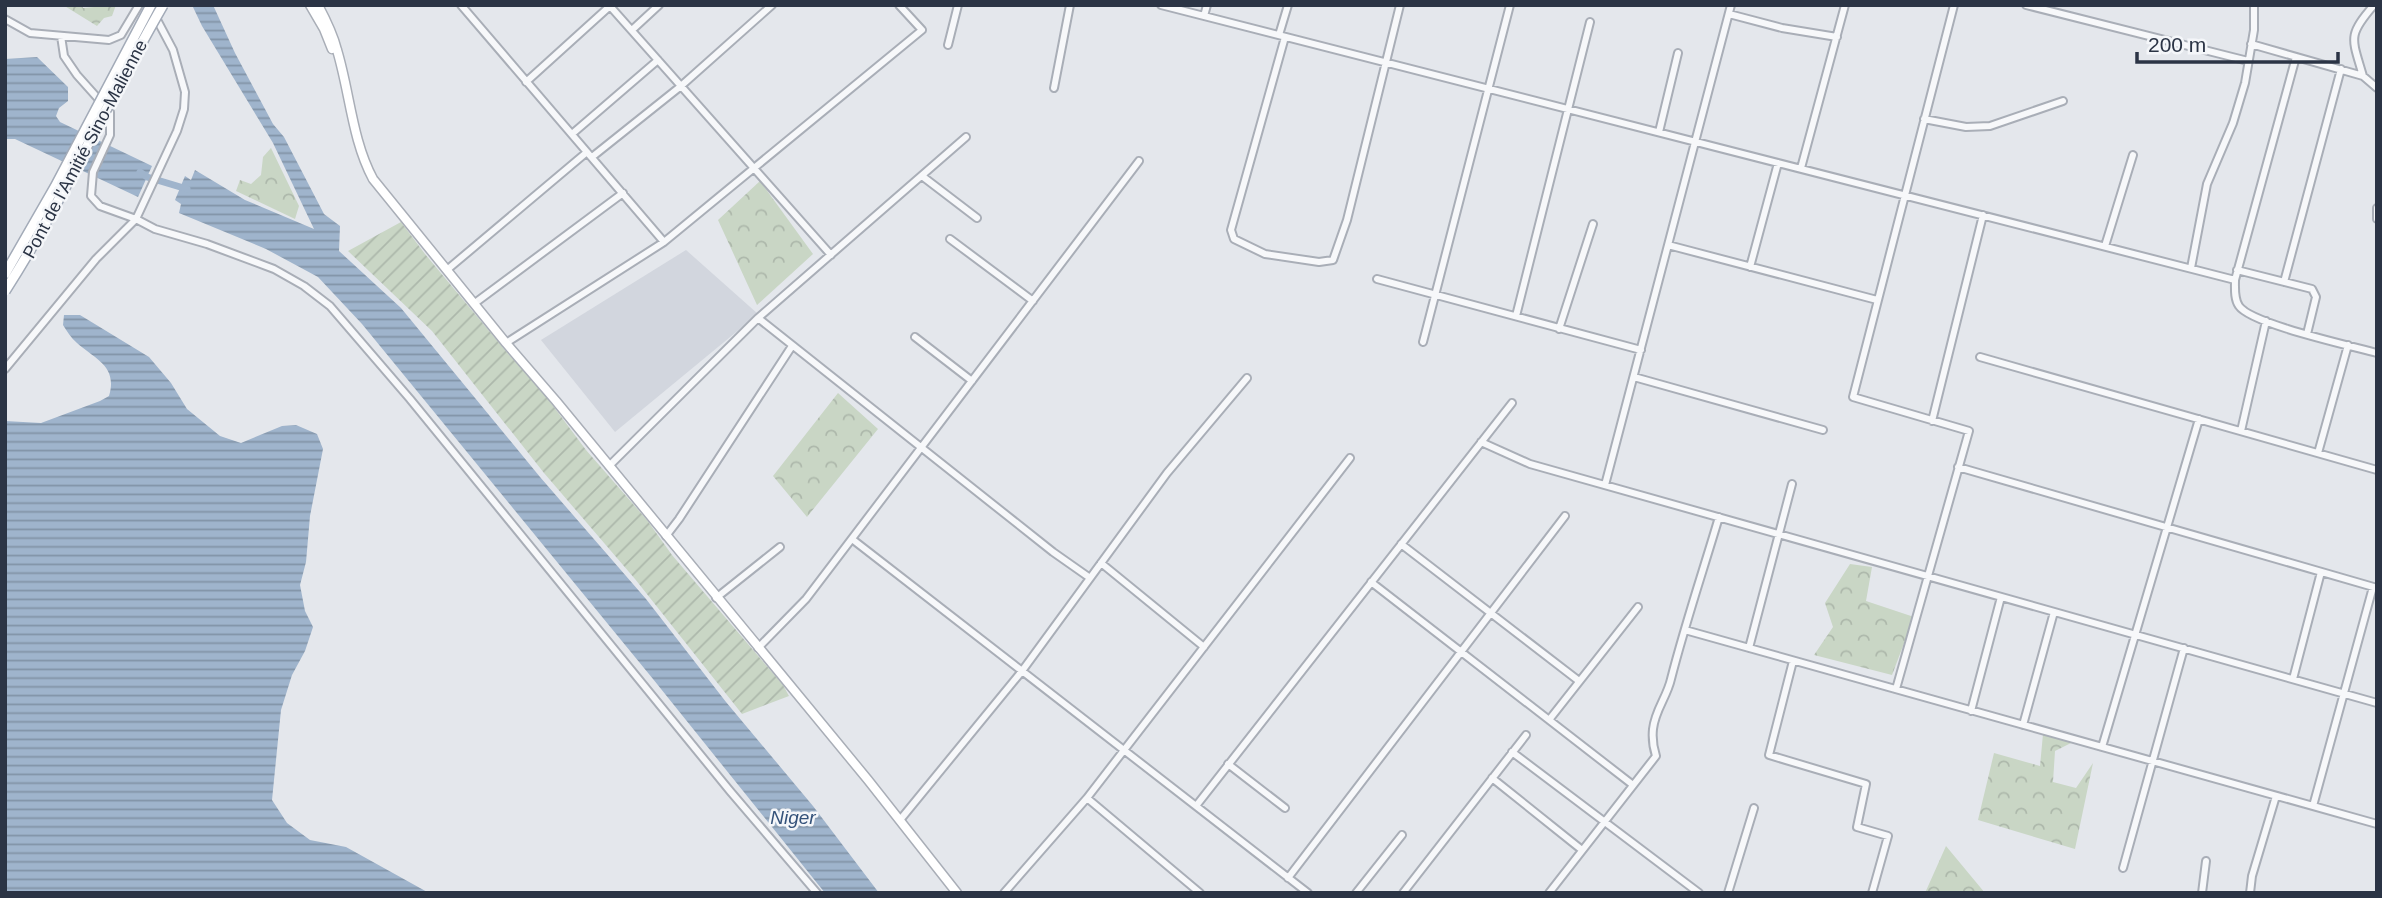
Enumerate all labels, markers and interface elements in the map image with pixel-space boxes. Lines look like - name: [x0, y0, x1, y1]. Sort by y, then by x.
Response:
- scale bar: [2137, 21, 2338, 65]
- text: 200 m: [2148, 33, 2206, 56]
- street label: Pont de l'Amitié Sino-Malienne: [19, 36, 151, 262]
- water label: Niger: [770, 807, 816, 828]

